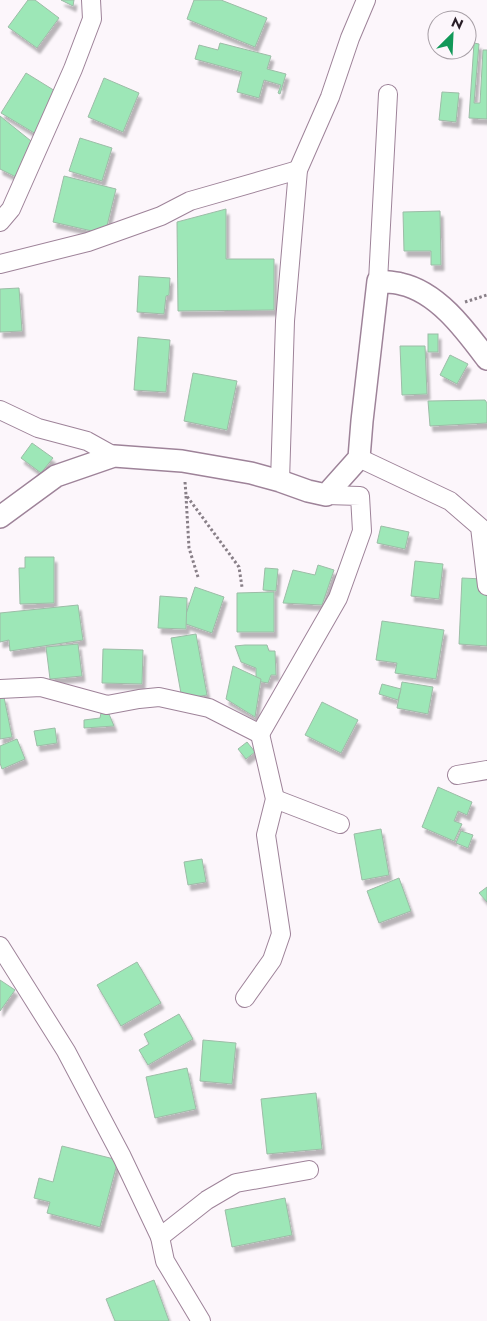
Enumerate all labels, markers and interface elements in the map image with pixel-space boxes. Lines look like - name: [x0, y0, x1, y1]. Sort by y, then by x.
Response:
- north arrow: [427, 10, 477, 60]
- text: N: [448, 12, 466, 35]

